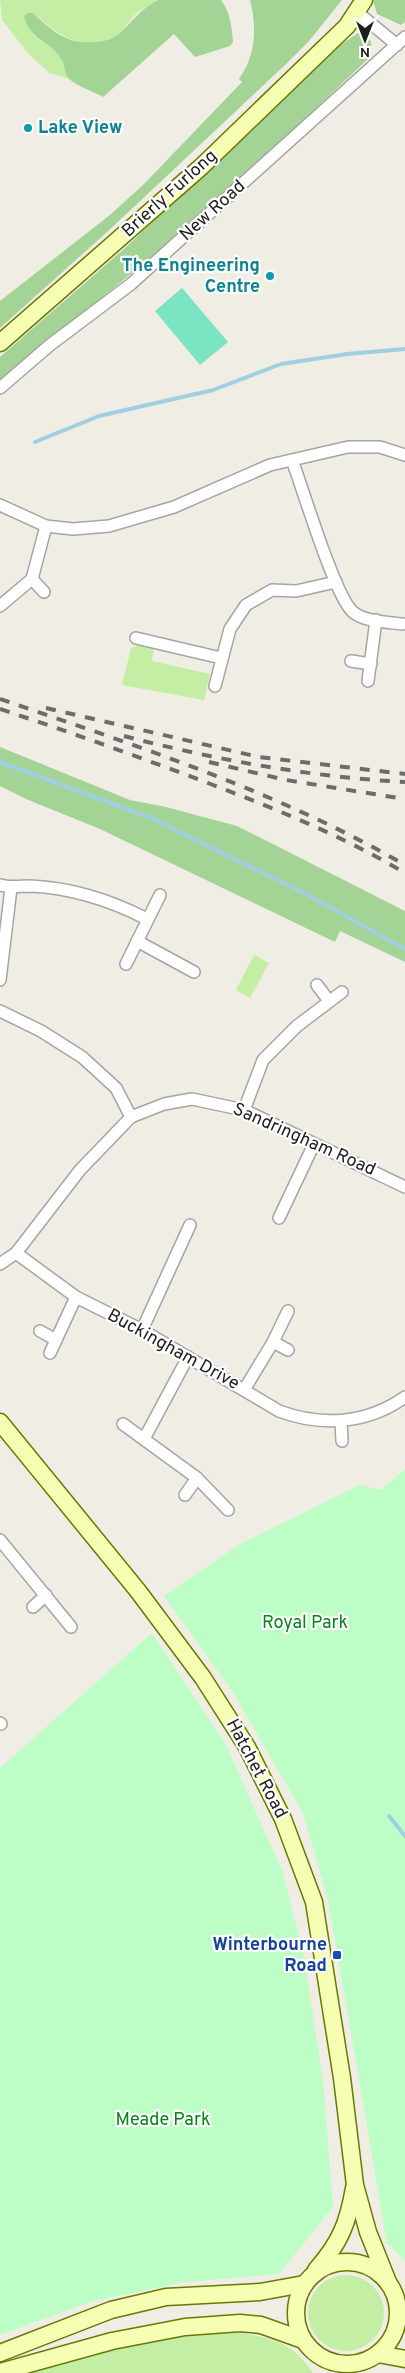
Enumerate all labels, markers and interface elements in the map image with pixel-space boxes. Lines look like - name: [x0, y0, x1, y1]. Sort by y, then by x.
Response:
- north arrow: [340, 15, 390, 65]
- text: N: [360, 43, 370, 60]
- place label: Lake View: [38, 117, 122, 140]
- marker: Lake View: [22, 122, 34, 134]
- street label: Brierly Furlong: [118, 145, 222, 243]
- street label: New Road: [175, 175, 251, 247]
- place label: The Engineering Centre: [122, 255, 260, 299]
- marker: The Engineering Centre: [264, 270, 276, 282]
- street label: Sandringham Road: [229, 1098, 379, 1182]
- street label: Buckingham Drive: [103, 1304, 243, 1396]
- park label: Royal Park: [262, 1612, 348, 1635]
- street label: Hatchet Road: [220, 1715, 292, 1823]
- place label: Winterbourne Road: [212, 1934, 327, 1978]
- marker: Winterbourne Road: [331, 1949, 343, 1961]
- park label: Meade Park: [115, 2109, 211, 2132]

